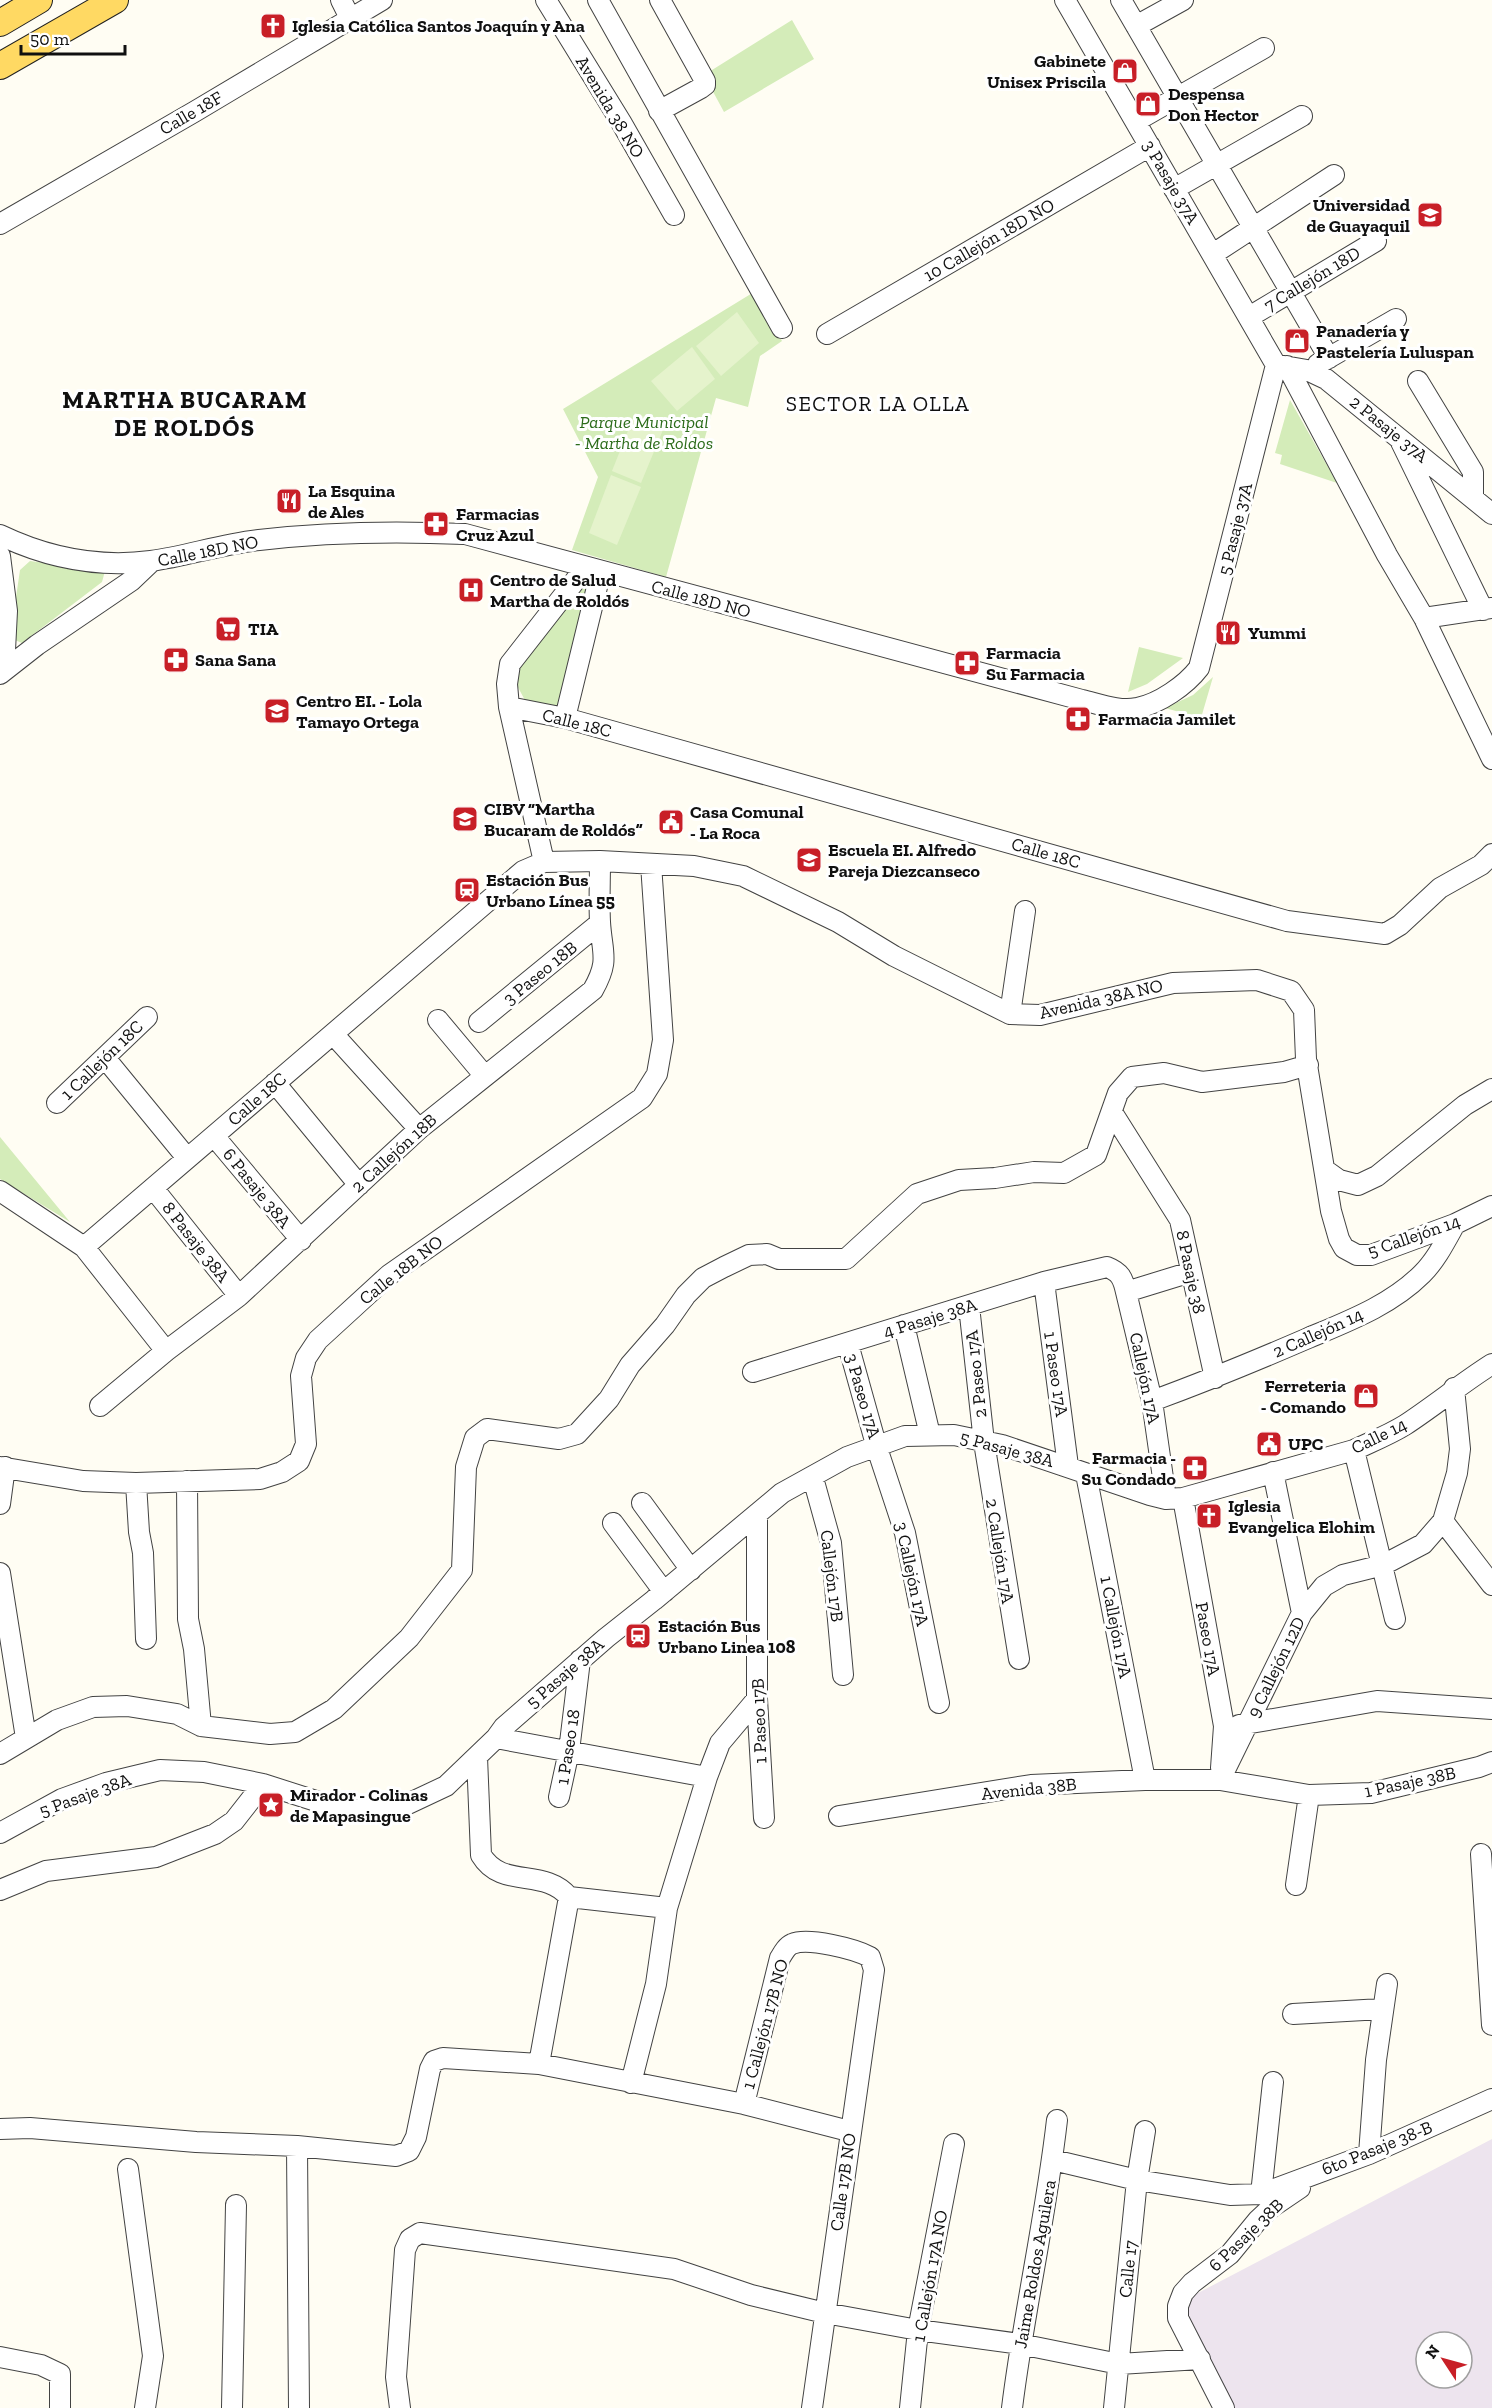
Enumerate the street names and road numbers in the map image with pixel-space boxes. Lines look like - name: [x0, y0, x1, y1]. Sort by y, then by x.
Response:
- street label: Avenida 38 NO: [571, 52, 649, 162]
- street label: Calle 18F: [156, 86, 226, 140]
- street label: 3 Pasaje 37A: [1138, 136, 1204, 228]
- street label: 10 Callejón 18D NO: [920, 194, 1058, 286]
- street label: 7 Callejón 18D: [1260, 242, 1364, 316]
- street label: 2 Pasaje 37A: [1345, 391, 1433, 467]
- street label: 5 Pasaje 37A: [1213, 480, 1257, 577]
- street label: Calle 18D NO: [156, 530, 260, 572]
- street label: Calle 18D NO: [649, 575, 753, 623]
- street label: Calle 18C: [540, 704, 614, 742]
- street label: Calle 18C: [1009, 833, 1083, 873]
- street label: 3 Paseo 18B: [499, 936, 582, 1010]
- street label: Avenida 38A NO: [1037, 974, 1165, 1024]
- street label: 1 Callejón 18C: [56, 1015, 148, 1105]
- street label: Calle 18C: [223, 1068, 291, 1130]
- street label: 2 Callejón 18B: [347, 1109, 441, 1197]
- street label: 6 Pasaje 38A: [218, 1144, 296, 1233]
- street label: 8 Pasaje 38A: [158, 1197, 235, 1287]
- street label: 5 Callejón 14: [1365, 1210, 1463, 1262]
- street label: 8 Pasaje 38: [1171, 1228, 1211, 1316]
- street label: Calle 18B NO: [355, 1230, 447, 1310]
- street label: 4 Pasaje 38A: [881, 1293, 980, 1343]
- street label: 2 Callejón 14: [1269, 1303, 1367, 1363]
- street label: 2 Paseo 17A: [960, 1329, 992, 1419]
- street label: 1 Paseo 17A: [1039, 1330, 1073, 1418]
- street label: Callejón 17A: [1125, 1330, 1165, 1426]
- street label: 3 Paseo 17A: [840, 1351, 886, 1441]
- street label: Calle 14: [1348, 1413, 1411, 1459]
- street label: 5 Pasaje 38A: [958, 1426, 1057, 1472]
- street label: 2 Callejón 17A: [981, 1497, 1019, 1605]
- street label: 3 Callejón 17A: [890, 1520, 934, 1628]
- street label: Callejón 17B: [815, 1529, 849, 1623]
- street label: 1 Callejón 17A: [1095, 1574, 1137, 1680]
- street label: Paseo 17A: [1191, 1600, 1225, 1678]
- street label: 9 Callejón 12D: [1242, 1613, 1310, 1721]
- street label: 5 Pasaje 38A: [522, 1633, 609, 1713]
- street label: 1 Paseo 17B: [747, 1678, 771, 1764]
- street label: 1 Paseo 18: [551, 1708, 585, 1786]
- street label: 1 Pasaje 38B: [1362, 1762, 1458, 1802]
- street label: 5 Pasaje 38A: [36, 1768, 134, 1822]
- street label: Avenida 38B: [980, 1773, 1078, 1805]
- street label: 1 Callejón 17B NO: [737, 1957, 793, 2091]
- street label: 6to Pasaje 38-B: [1318, 2116, 1436, 2180]
- street label: Calle 17B NO: [825, 2132, 861, 2232]
- street label: Jaime Roldos Aguilera: [1009, 2178, 1061, 2350]
- street label: 6 Pasaje 38B: [1204, 2194, 1288, 2276]
- street label: 1 Callejón 17A NO: [908, 2208, 952, 2344]
- street label: Calle 17: [1114, 2239, 1142, 2299]

